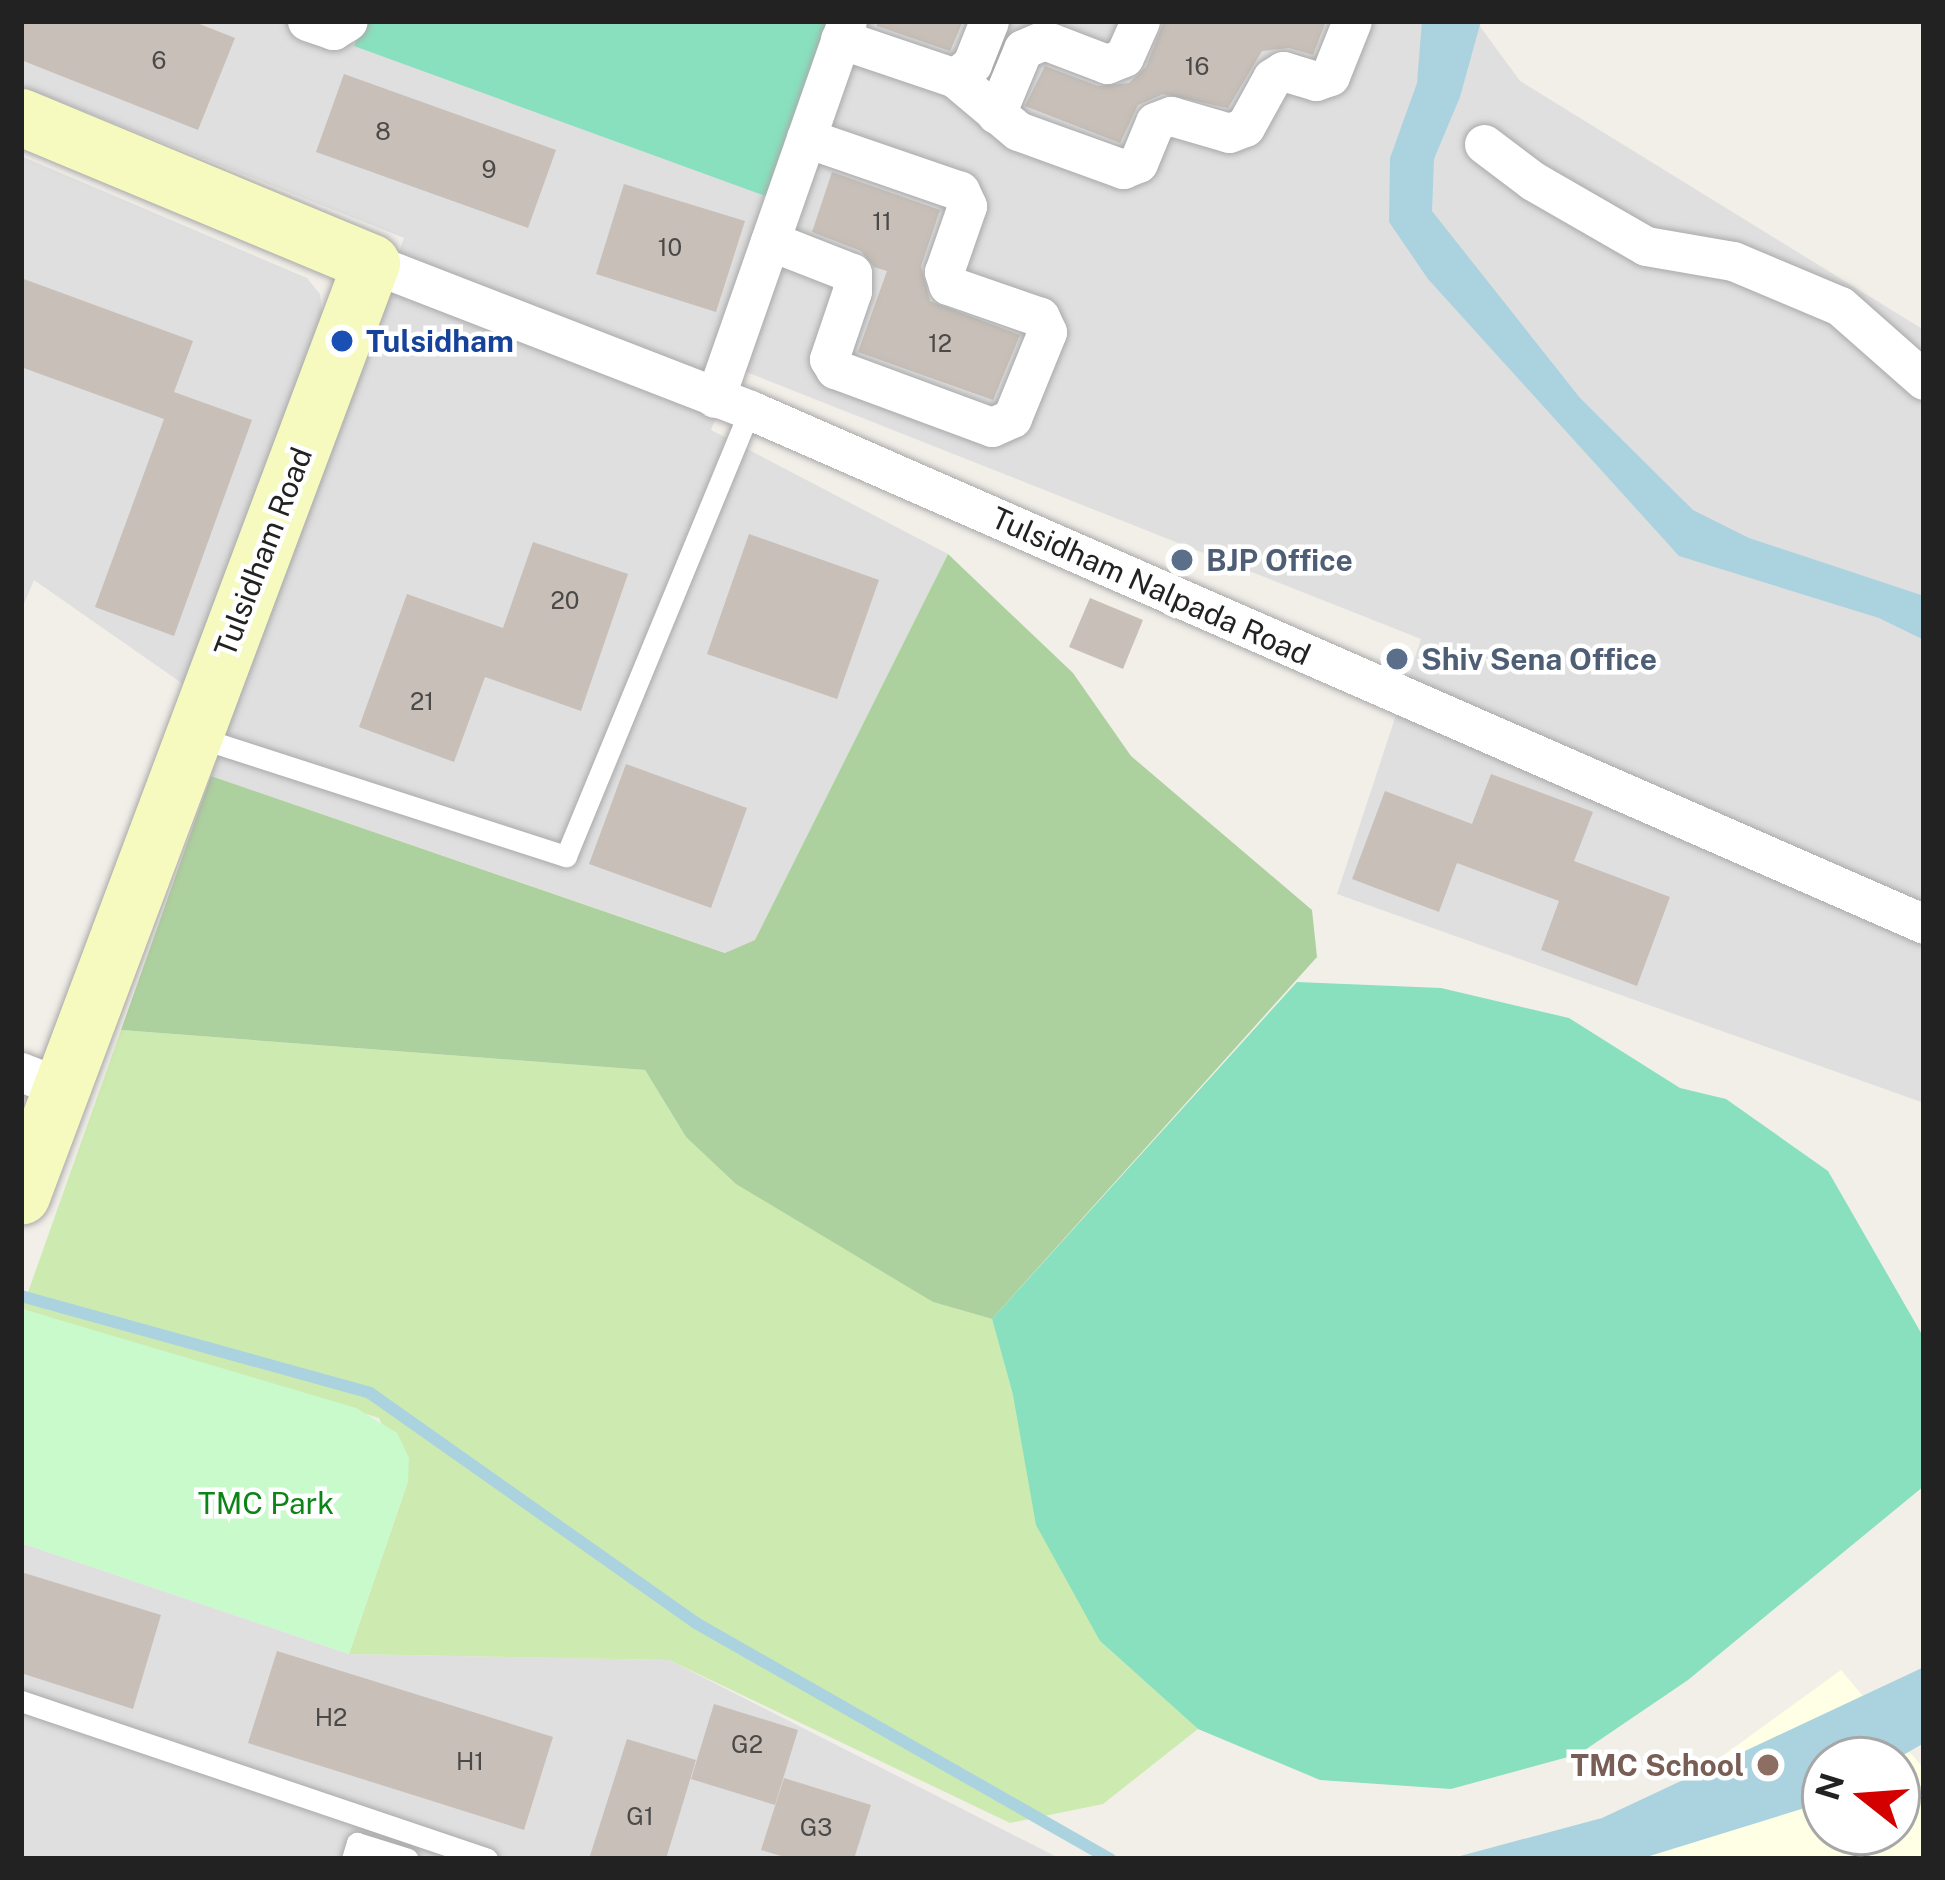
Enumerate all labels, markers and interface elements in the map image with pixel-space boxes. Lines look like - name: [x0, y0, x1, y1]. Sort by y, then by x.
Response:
- house number: 6: [152, 47, 166, 75]
- house number: 16: [1185, 53, 1209, 81]
- house number: 8: [375, 118, 391, 146]
- house number: 9: [482, 156, 496, 184]
- house number: 11: [872, 208, 892, 236]
- house number: 10: [658, 234, 682, 262]
- place label: Tulsidham: [366, 323, 514, 359]
- marker: Tulsidham: [329, 328, 355, 354]
- house number: 12: [928, 330, 952, 358]
- street label: Tulsidham Road: [207, 442, 319, 662]
- street label: Tulsidham Nalpada Road: [986, 499, 1316, 673]
- place label: BJP Office: [1206, 542, 1353, 578]
- marker: BJP Office: [1169, 547, 1195, 573]
- house number: 20: [551, 587, 579, 615]
- place label: Shiv Sena Office: [1421, 641, 1657, 677]
- marker: Shiv Sena Office: [1384, 646, 1410, 672]
- house number: 21: [410, 688, 434, 716]
- park label: TMC Park: [198, 1485, 334, 1521]
- house number: H2: [315, 1704, 347, 1732]
- house number: G2: [731, 1731, 763, 1759]
- north arrow: [1801, 1736, 1921, 1856]
- place label: TMC School: [1571, 1747, 1744, 1783]
- house number: H1: [456, 1748, 484, 1776]
- marker: TMC School: [1755, 1752, 1781, 1778]
- text: N: [1807, 1768, 1851, 1804]
- house number: G1: [626, 1803, 654, 1831]
- house number: G3: [800, 1814, 832, 1842]

